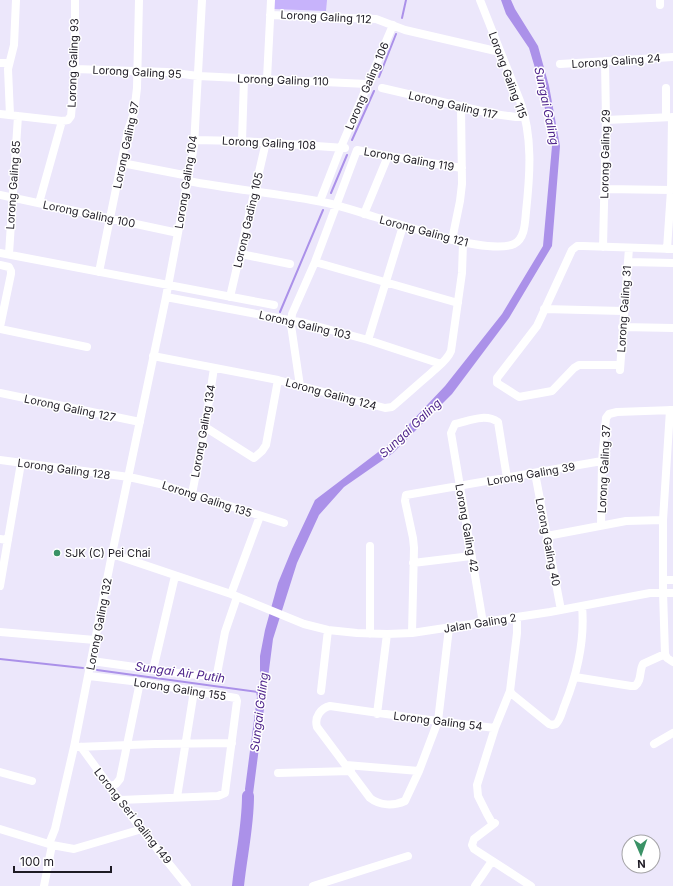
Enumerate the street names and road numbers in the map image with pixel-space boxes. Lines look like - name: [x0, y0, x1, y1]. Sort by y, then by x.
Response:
- street label: Lorong Galing 112: [280, 8, 372, 26]
- street label: Lorong Galing 93: [64, 18, 82, 108]
- street label: Lorong Galing 115: [486, 30, 530, 121]
- street label: Lorong Galing 106: [342, 40, 392, 132]
- street label: Lorong Galing 24: [571, 51, 661, 71]
- street label: Lorong Galing 95: [92, 63, 182, 81]
- street label: Lorong Galing 110: [237, 71, 329, 89]
- street label: Lorong Galing 117: [407, 88, 499, 122]
- street label: Lorong Galing 97: [110, 100, 142, 190]
- street label: Lorong Galing 29: [597, 109, 613, 199]
- street label: Lorong Galing 104: [172, 134, 200, 230]
- street label: Lorong Galing 108: [222, 134, 316, 152]
- street label: Lorong Galing 85: [3, 140, 23, 230]
- street label: Lorong Galing 119: [363, 144, 455, 174]
- street label: Lorong Gading 105: [230, 170, 266, 269]
- street label: Lorong Galing 100: [42, 197, 137, 231]
- street label: Lorong Galing 121: [378, 212, 470, 250]
- street label: Lorong Galing 31: [614, 265, 634, 353]
- street label: Lorong Galing 103: [258, 308, 353, 342]
- street label: Lorong Galing 124: [284, 375, 378, 413]
- street label: Lorong Galing 134: [188, 383, 218, 479]
- street label: Lorong Galing 127: [23, 391, 117, 425]
- street label: Lorong Galing 37: [595, 424, 613, 514]
- street label: Lorong Galing 128: [17, 456, 112, 482]
- street label: Lorong Galing 39: [486, 459, 576, 489]
- street label: Lorong Galing 135: [160, 478, 254, 520]
- street label: Lorong Galing 42: [452, 483, 482, 573]
- street label: Lorong Galing 40: [533, 497, 563, 587]
- street label: Lorong Galing 132: [83, 577, 115, 671]
- street label: Jalan Galing 2: [443, 610, 517, 636]
- street label: Lorong Galing 155: [133, 675, 228, 703]
- street label: Lorong Galing 54: [393, 709, 483, 733]
- street label: Lorong Seri Galing 149: [91, 765, 175, 867]

